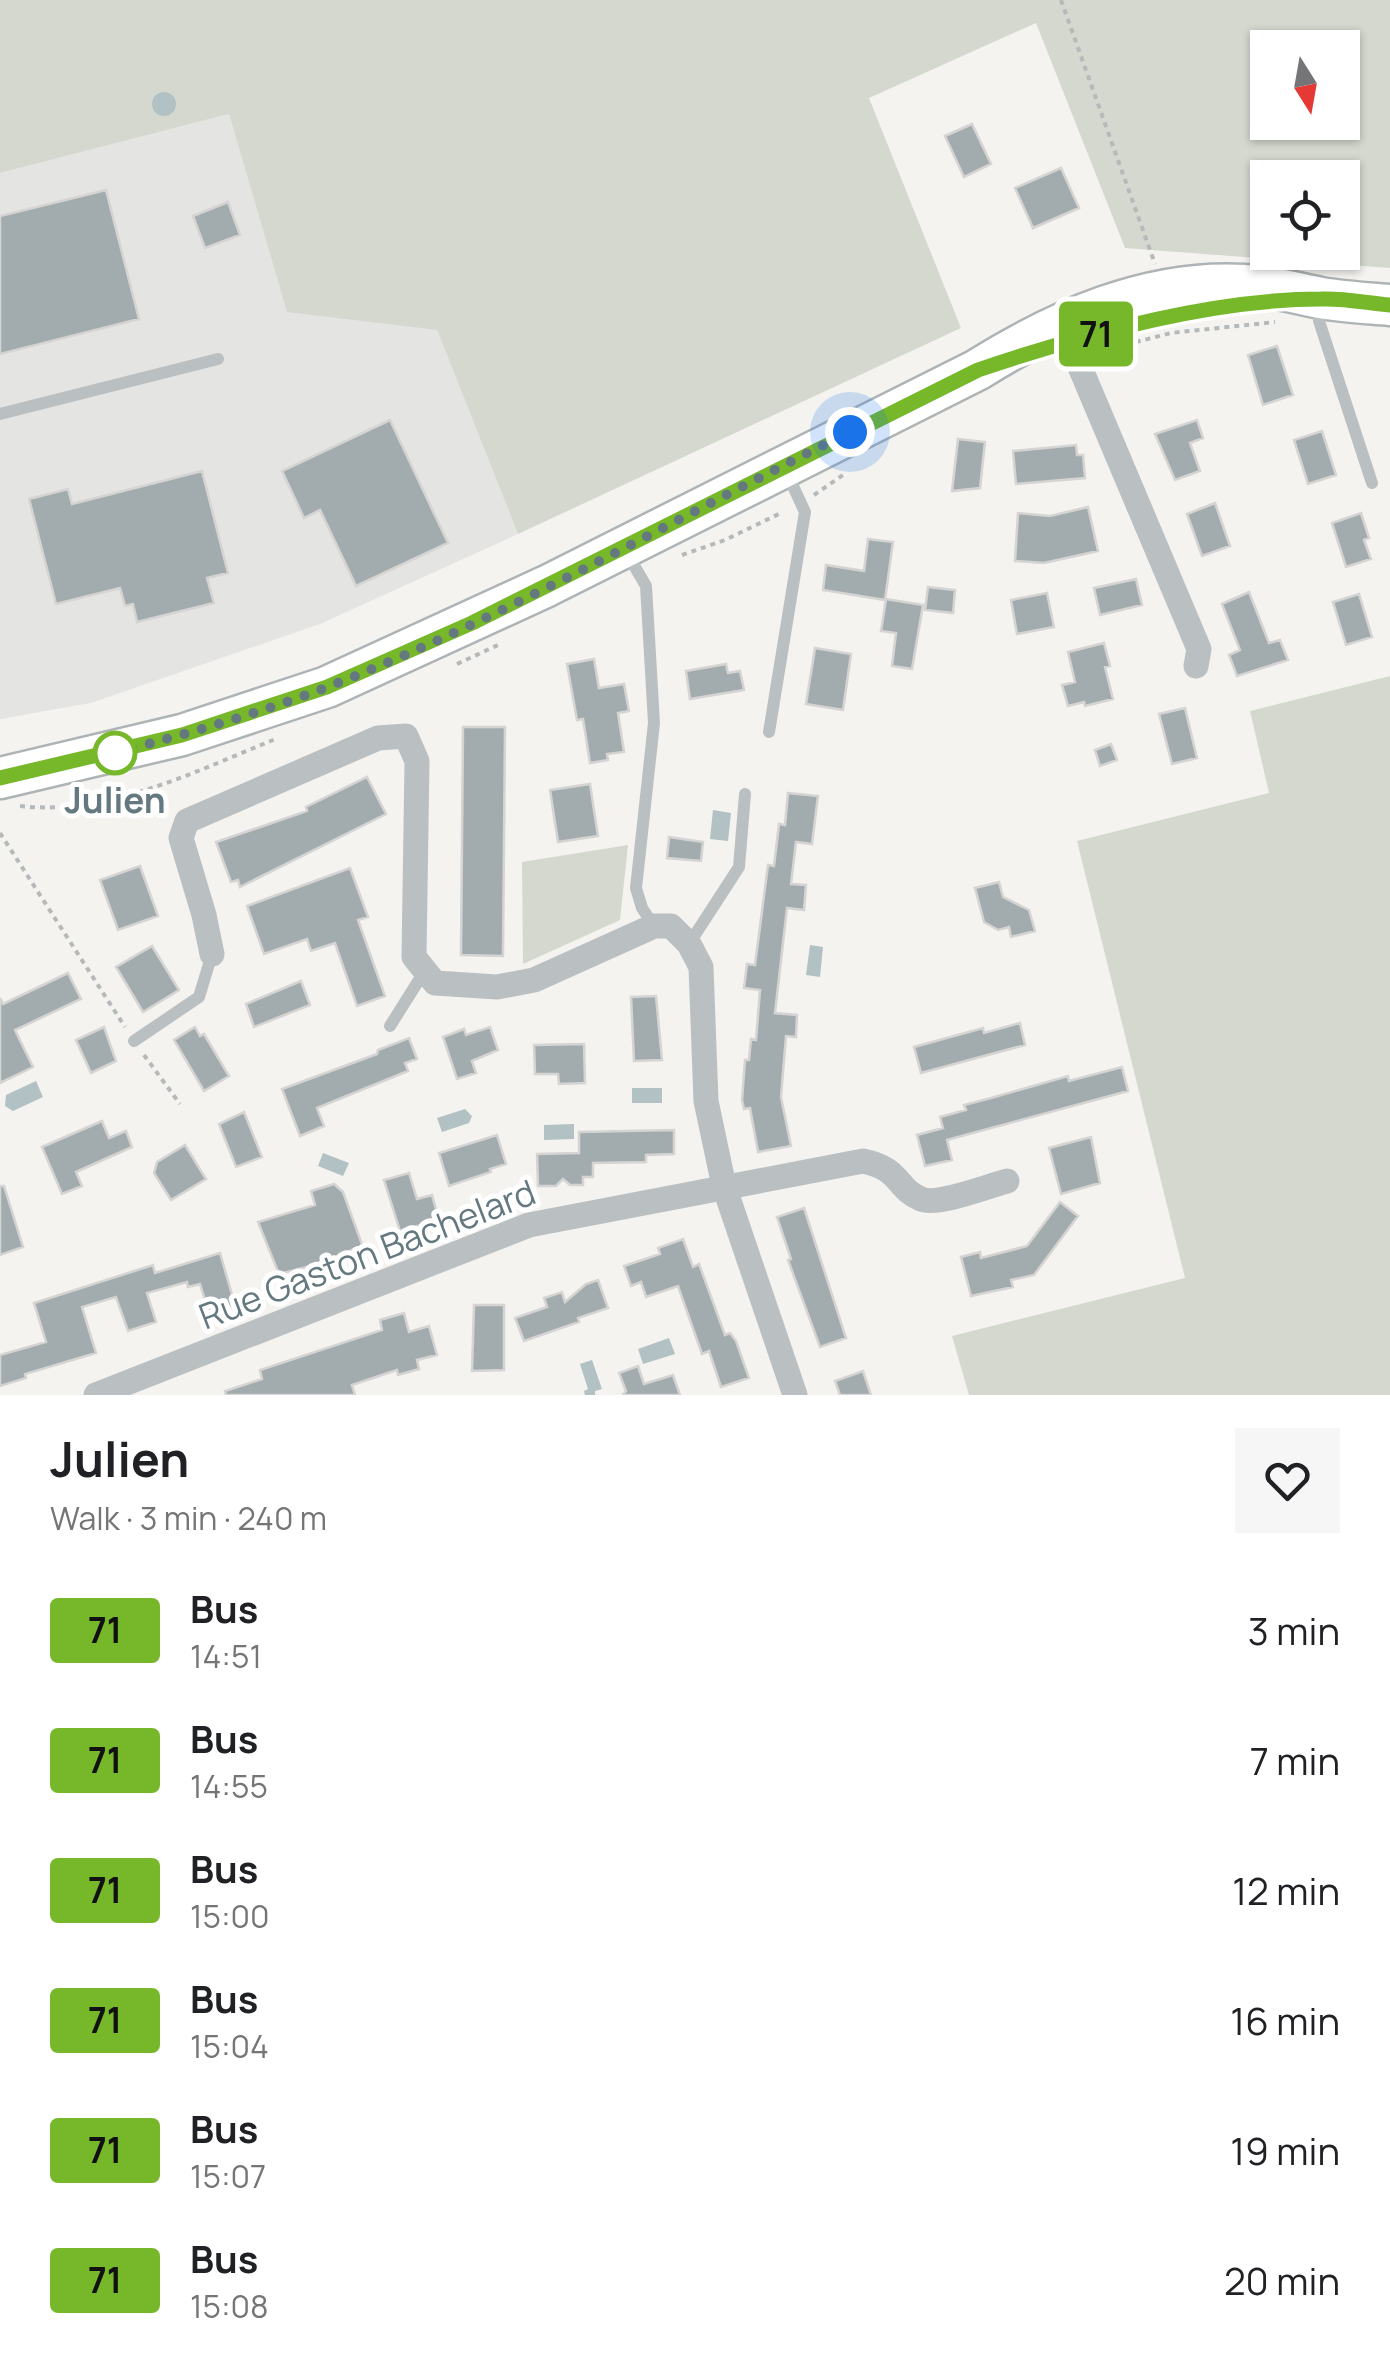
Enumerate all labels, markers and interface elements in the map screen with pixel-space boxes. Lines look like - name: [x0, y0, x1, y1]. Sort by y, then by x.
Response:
- north arrow: [1250, 30, 1360, 140]
- map controls: [1250, 30, 1360, 270]
- button: locate: [1250, 160, 1360, 270]
- line badge: 71: [1051, 302, 1141, 366]
- text: 71: [1079, 310, 1113, 358]
- your location: [825, 407, 875, 457]
- marker: Julien: [94, 732, 136, 774]
- place label: Julien: [64, 776, 166, 824]
- street label: Rue Gaston Bachelard: [192, 1168, 542, 1340]
- text: Julien: [50, 1426, 189, 1491]
- button: heart: [1235, 1428, 1340, 1533]
- text: Walk · 3 min · 240 m: [50, 1496, 327, 1540]
- text: Bus: [190, 1582, 258, 1634]
- text: 3 min: [1248, 1604, 1340, 1656]
- text: 71: [88, 1606, 122, 1654]
- text: 14:51: [190, 1634, 262, 1678]
- text: Bus: [190, 1712, 258, 1764]
- text: 7 min: [1250, 1734, 1340, 1786]
- text: 71: [88, 1736, 122, 1784]
- text: 14:55: [190, 1764, 268, 1808]
- text: Bus: [190, 1842, 258, 1894]
- text: 12 min: [1232, 1864, 1340, 1916]
- text: 71: [88, 1866, 122, 1914]
- text: 15:00: [190, 1894, 270, 1938]
- text: Bus: [190, 1972, 258, 2024]
- text: 16 min: [1230, 1994, 1340, 2046]
- text: 71: [88, 1996, 122, 2044]
- text: 15:04: [190, 2024, 269, 2068]
- text: Bus: [190, 2102, 258, 2154]
- text: 19 min: [1230, 2124, 1340, 2176]
- text: 71: [88, 2126, 122, 2174]
- text: 15:07: [190, 2154, 266, 2198]
- text: Bus: [190, 2232, 258, 2284]
- text: 20 min: [1224, 2254, 1340, 2306]
- text: 71: [88, 2256, 122, 2304]
- text: 15:08: [190, 2284, 269, 2328]

